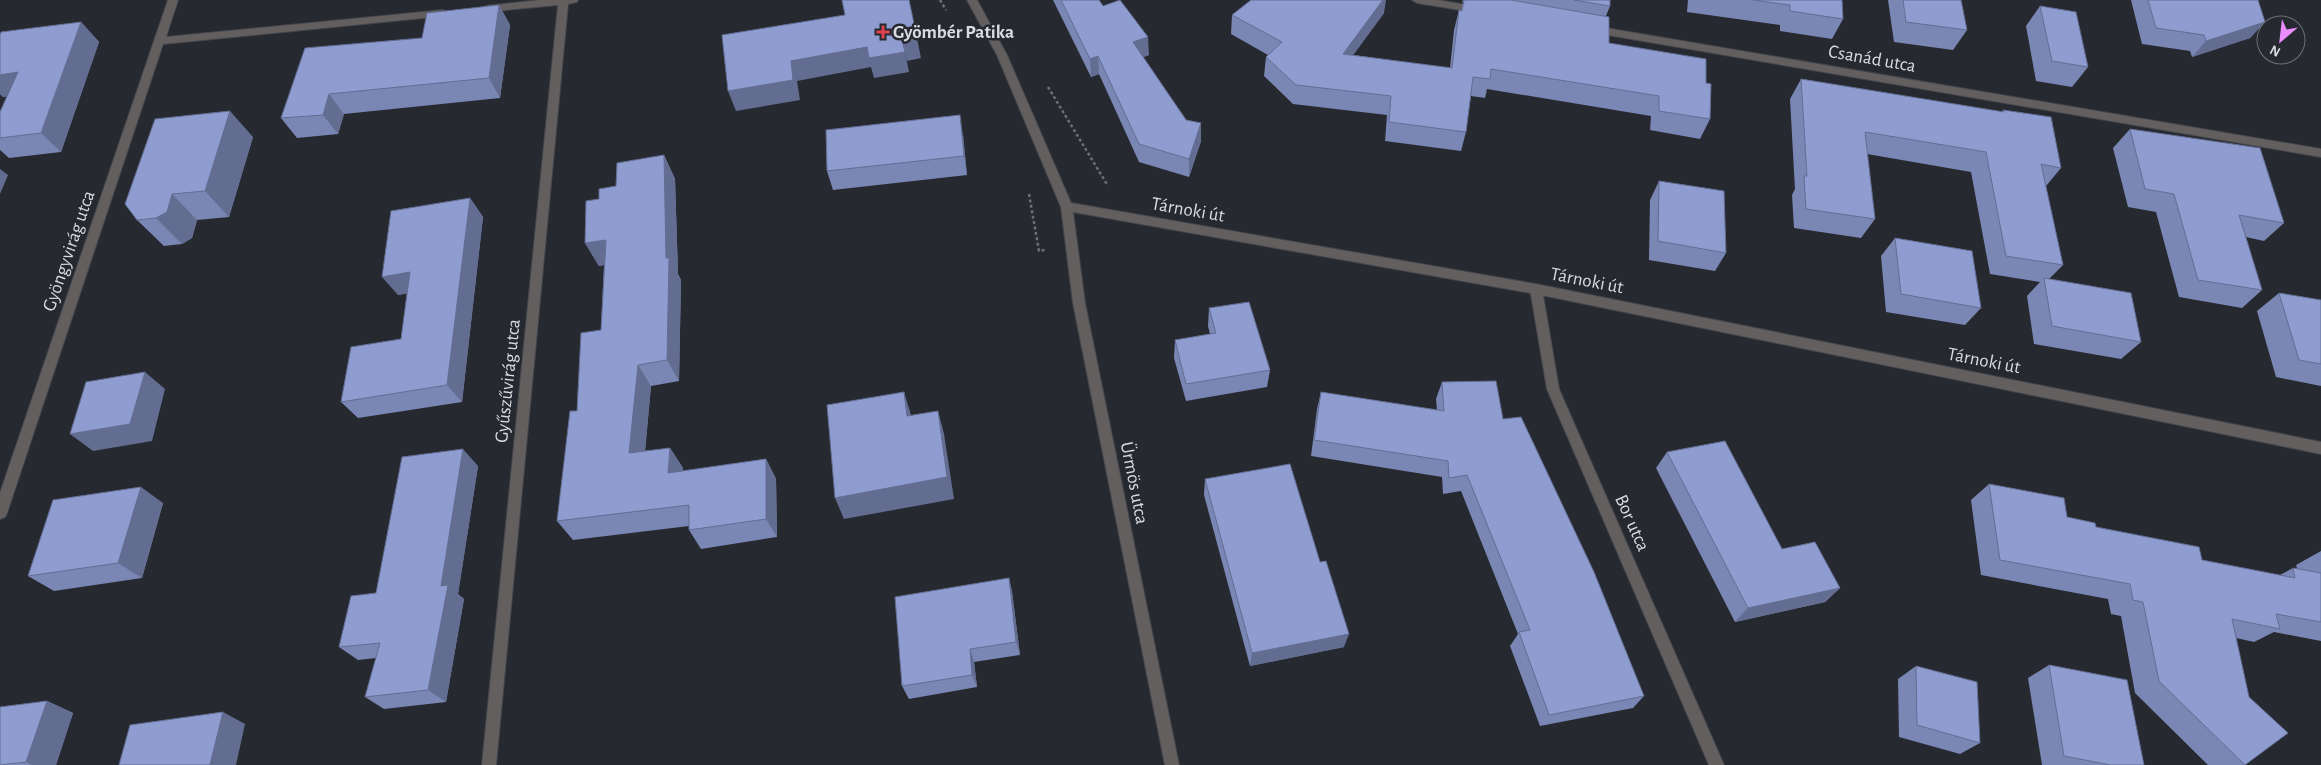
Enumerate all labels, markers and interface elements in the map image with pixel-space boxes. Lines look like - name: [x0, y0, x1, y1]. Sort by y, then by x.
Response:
- north arrow: [2256, 15, 2306, 65]
- place label: Gyömbér Patika: [893, 23, 1014, 42]
- marker: Gyömbér Patika: [877, 26, 889, 38]
- street label: Csanád utca: [1827, 42, 1917, 76]
- text: N: [2268, 42, 2283, 59]
- street label: Gyöngyvirág utca: [39, 188, 99, 314]
- street label: Tárnoki út: [1150, 194, 1226, 226]
- street label: Tárnoki út: [1549, 265, 1625, 297]
- street label: Gyűszűvirág utca: [492, 318, 524, 444]
- street label: Tárnoki út: [1946, 345, 2022, 377]
- street label: Ürmös utca: [1117, 440, 1152, 526]
- street label: Bor utca: [1611, 492, 1653, 554]

